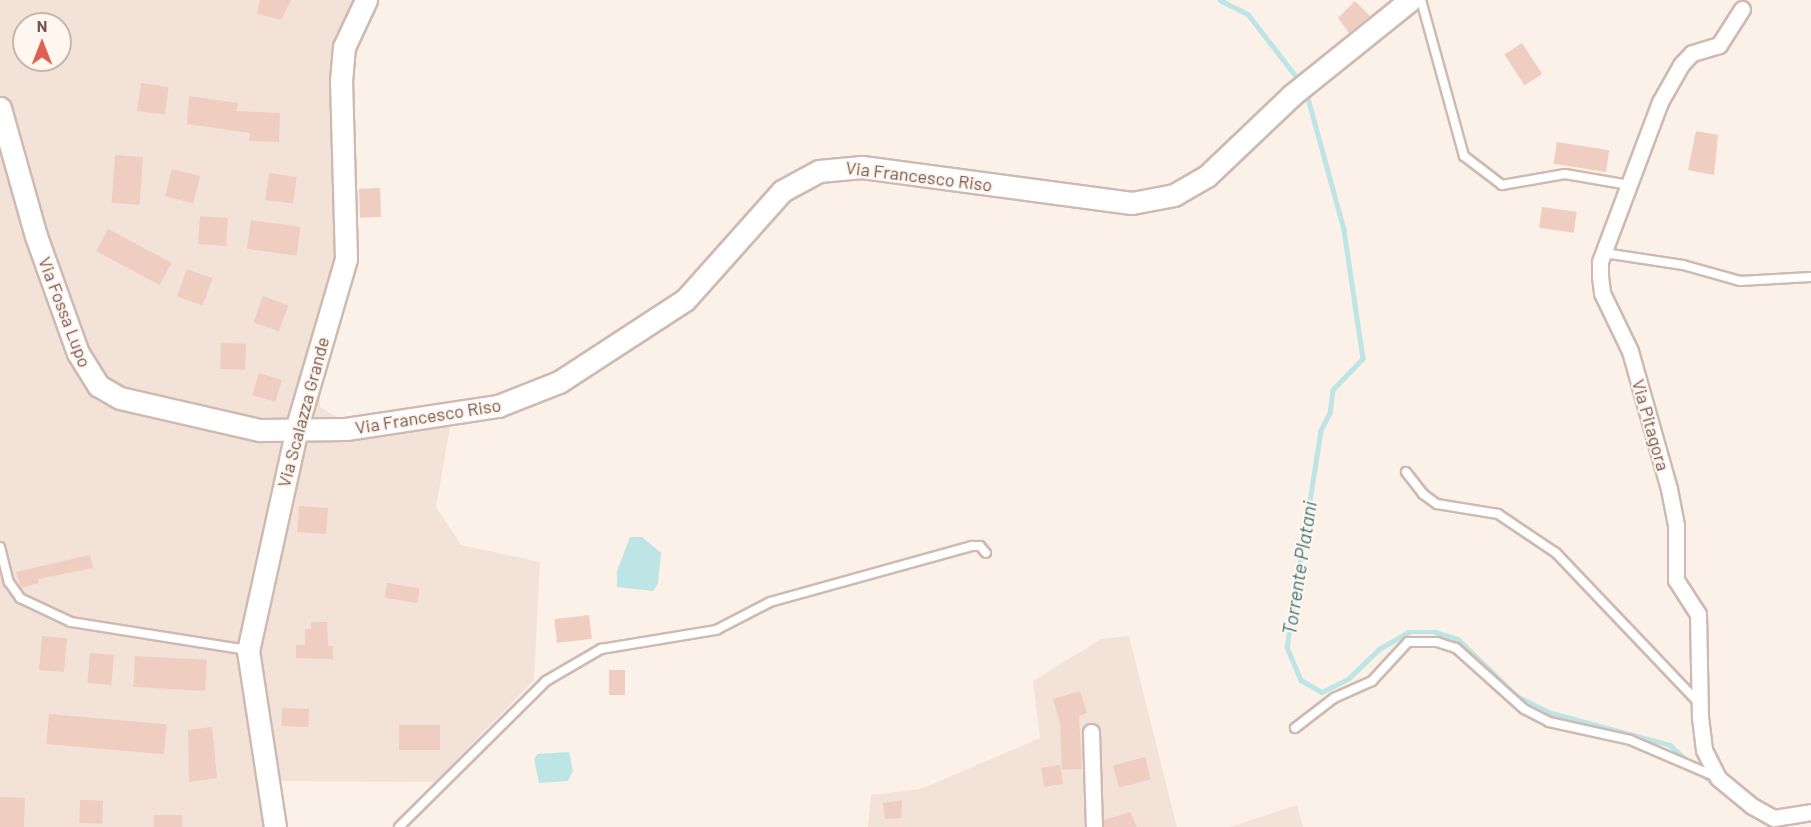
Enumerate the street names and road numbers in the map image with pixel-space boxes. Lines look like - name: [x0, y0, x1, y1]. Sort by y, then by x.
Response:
- street label: Via Francesco Riso: [844, 156, 994, 196]
- street label: Via Fossa Lupo: [34, 254, 96, 370]
- street label: Via Scalazza Grande: [273, 334, 333, 490]
- street label: Via Pitagora: [1628, 377, 1674, 473]
- street label: Via Francesco Riso: [353, 394, 503, 438]

